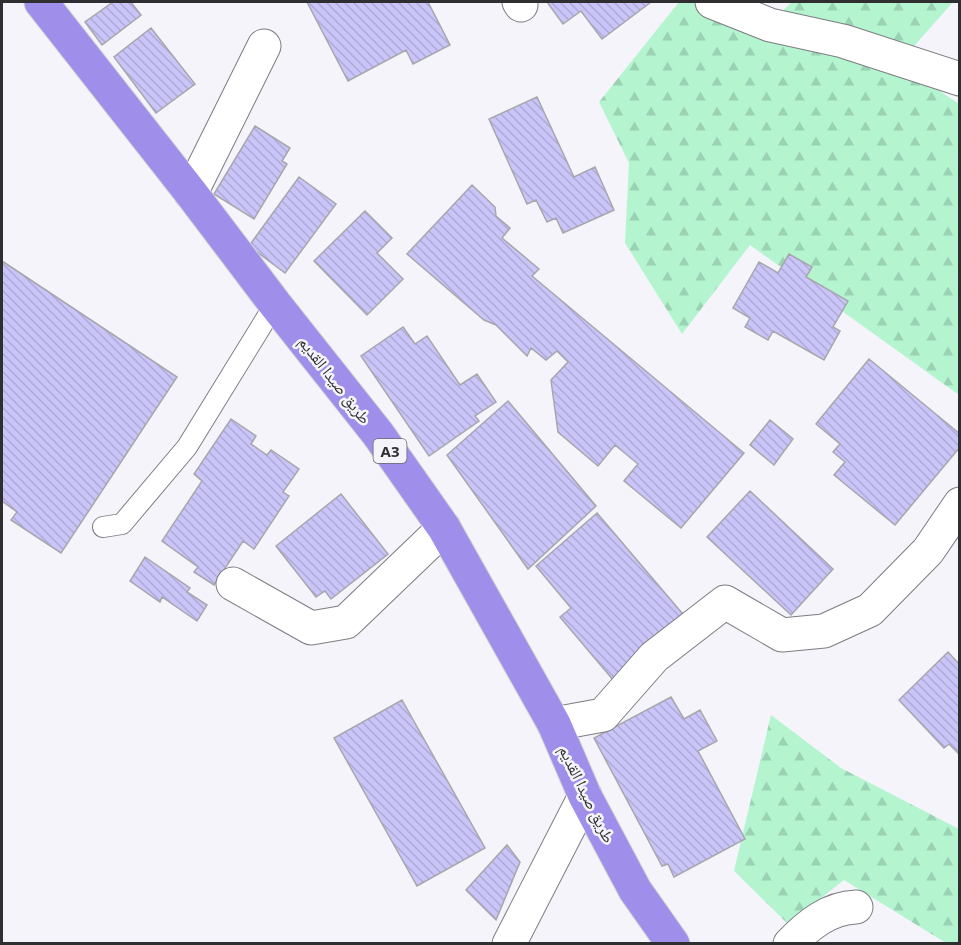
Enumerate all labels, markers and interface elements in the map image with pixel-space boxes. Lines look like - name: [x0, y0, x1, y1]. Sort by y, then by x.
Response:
- street label: طريق صيدا القديم: [294, 332, 376, 428]
- road number: A3: [374, 439, 406, 463]
- street label: طريق صيدا القديم: [554, 742, 620, 846]

